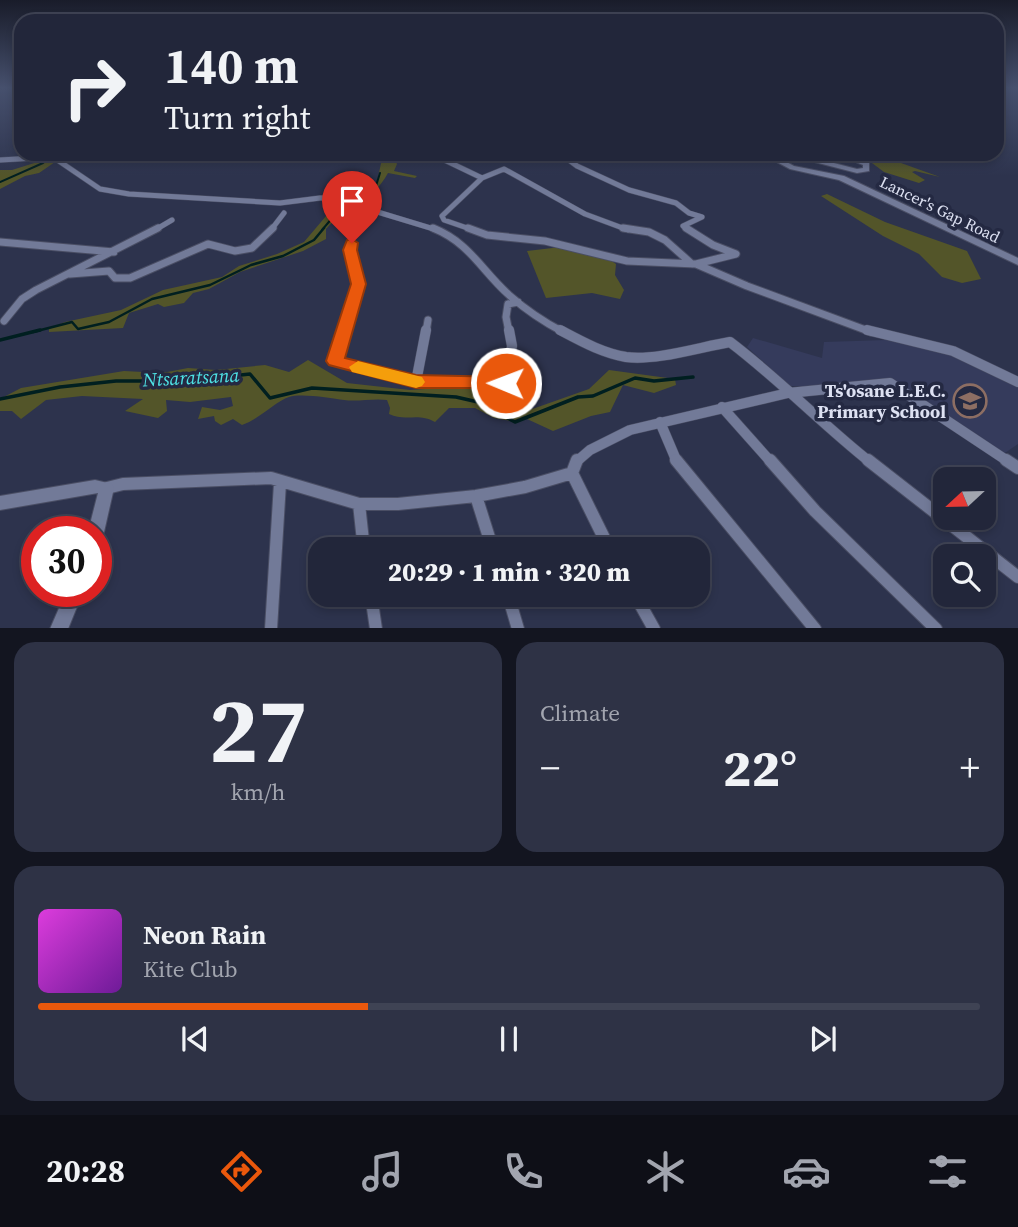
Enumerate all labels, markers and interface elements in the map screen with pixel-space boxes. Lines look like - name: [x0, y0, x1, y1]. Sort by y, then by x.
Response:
- text: 140 m: [164, 32, 299, 99]
- icon: right: [49, 42, 140, 133]
- text: Turn right: [164, 96, 310, 140]
- street label: Lancer's Gap Road: [876, 170, 1004, 248]
- pin: [322, 171, 382, 243]
- icon: arrive: [333, 182, 371, 220]
- position arrow: [469, 346, 543, 420]
- water label: Ntsaratsana: [141, 361, 240, 393]
- place label: Ts'osane L.E.C. Primary School: [817, 378, 946, 424]
- school or university icon: Ts'osane L.E.C. Primary School: [951, 382, 989, 420]
- north arrow: [933, 467, 996, 530]
- map controls: [933, 467, 996, 607]
- speed limit sign: 30: [21, 516, 112, 607]
- button: search: [933, 544, 996, 607]
- text: 20:29 · 1 min · 320 m: [388, 554, 630, 590]
- text: 27: [209, 668, 307, 792]
- text: Climate: [540, 697, 620, 729]
- text: 22°: [723, 732, 797, 803]
- text: −: [540, 742, 560, 794]
- text: +: [960, 742, 980, 794]
- text: km/h: [231, 776, 285, 808]
- text: Neon Rain: [143, 917, 266, 953]
- text: Kite Club: [143, 953, 238, 985]
- icon: previous: [176, 1020, 214, 1058]
- icon: pause: [490, 1020, 528, 1058]
- icon: next: [804, 1020, 842, 1058]
- icon: directions: [217, 1147, 266, 1196]
- icon: music: [358, 1147, 407, 1196]
- icon: phone: [499, 1147, 548, 1196]
- icon: climate: [641, 1147, 690, 1196]
- icon: car: [782, 1147, 831, 1196]
- icon: filters: [923, 1147, 972, 1196]
- text: 20:28: [46, 1149, 125, 1193]

